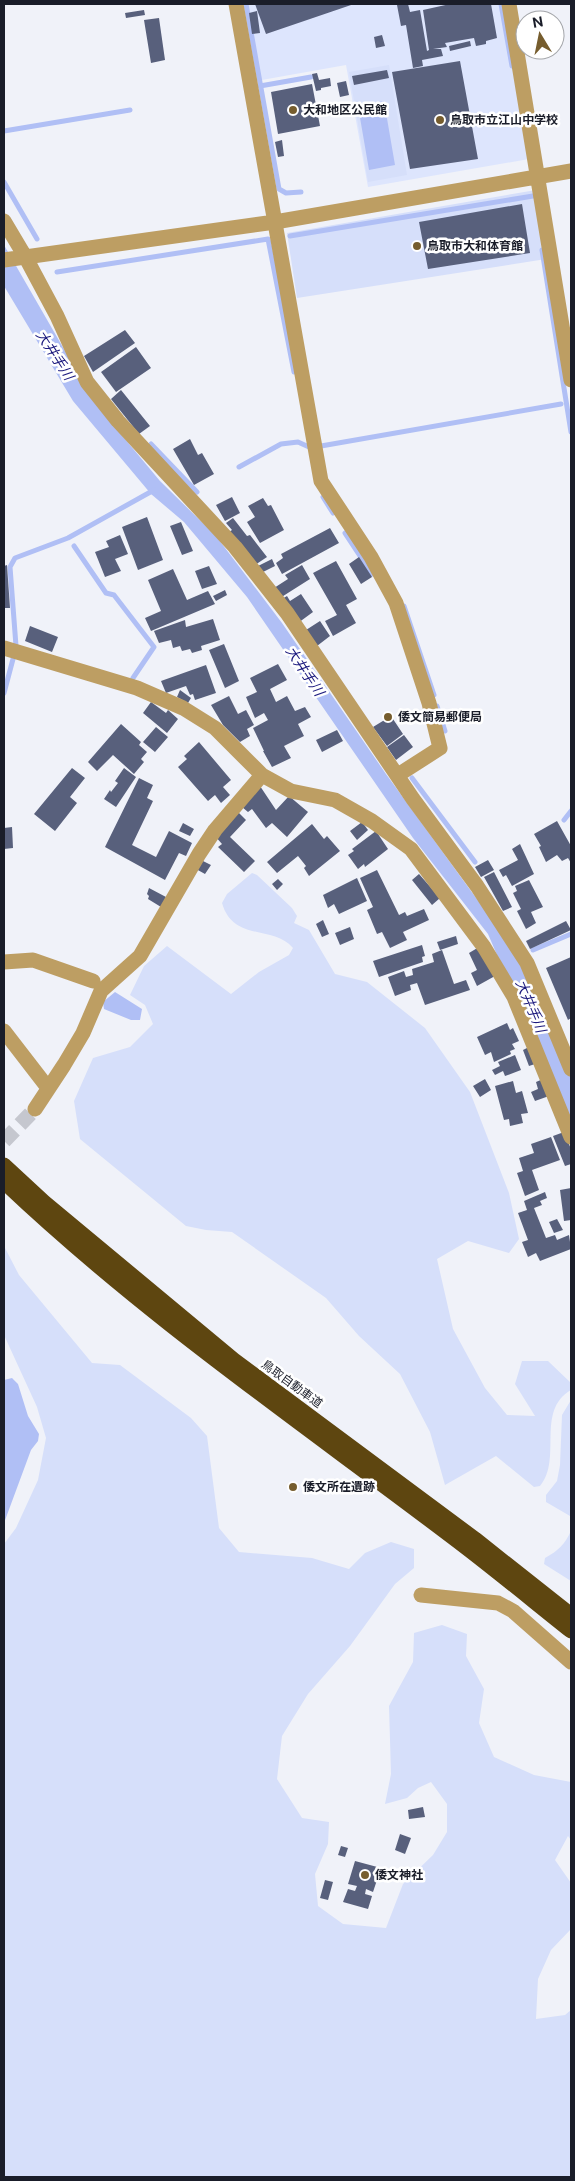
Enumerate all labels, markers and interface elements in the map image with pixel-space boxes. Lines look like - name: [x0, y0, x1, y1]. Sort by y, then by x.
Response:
- north arrow: [515, 10, 565, 60]
- text: N: [531, 13, 545, 31]
- place label: 大和地区公民館: [303, 103, 387, 117]
- marker: 大和地区公民館: [287, 104, 299, 116]
- place label: 鳥取市立江山中学校: [450, 113, 558, 127]
- marker: 鳥取市立江山中学校: [434, 114, 446, 126]
- place label: 鳥取市大和体育館: [427, 239, 523, 253]
- marker: 鳥取市大和体育館: [411, 240, 423, 252]
- water label: 大井手川: [33, 327, 78, 385]
- water label: 大井手川: [283, 643, 328, 700]
- place label: 倭文簡易郵便局: [398, 710, 482, 724]
- marker: 倭文簡易郵便局: [382, 711, 394, 723]
- water label: 大井手川: [513, 977, 550, 1037]
- street label: 鳥取自動車道: [259, 1357, 325, 1411]
- place label: 倭文所在遺跡: [303, 1480, 375, 1494]
- marker: 倭文所在遺跡: [287, 1481, 299, 1493]
- place label: 倭文神社: [375, 1868, 423, 1882]
- marker: 倭文神社: [359, 1869, 371, 1881]

